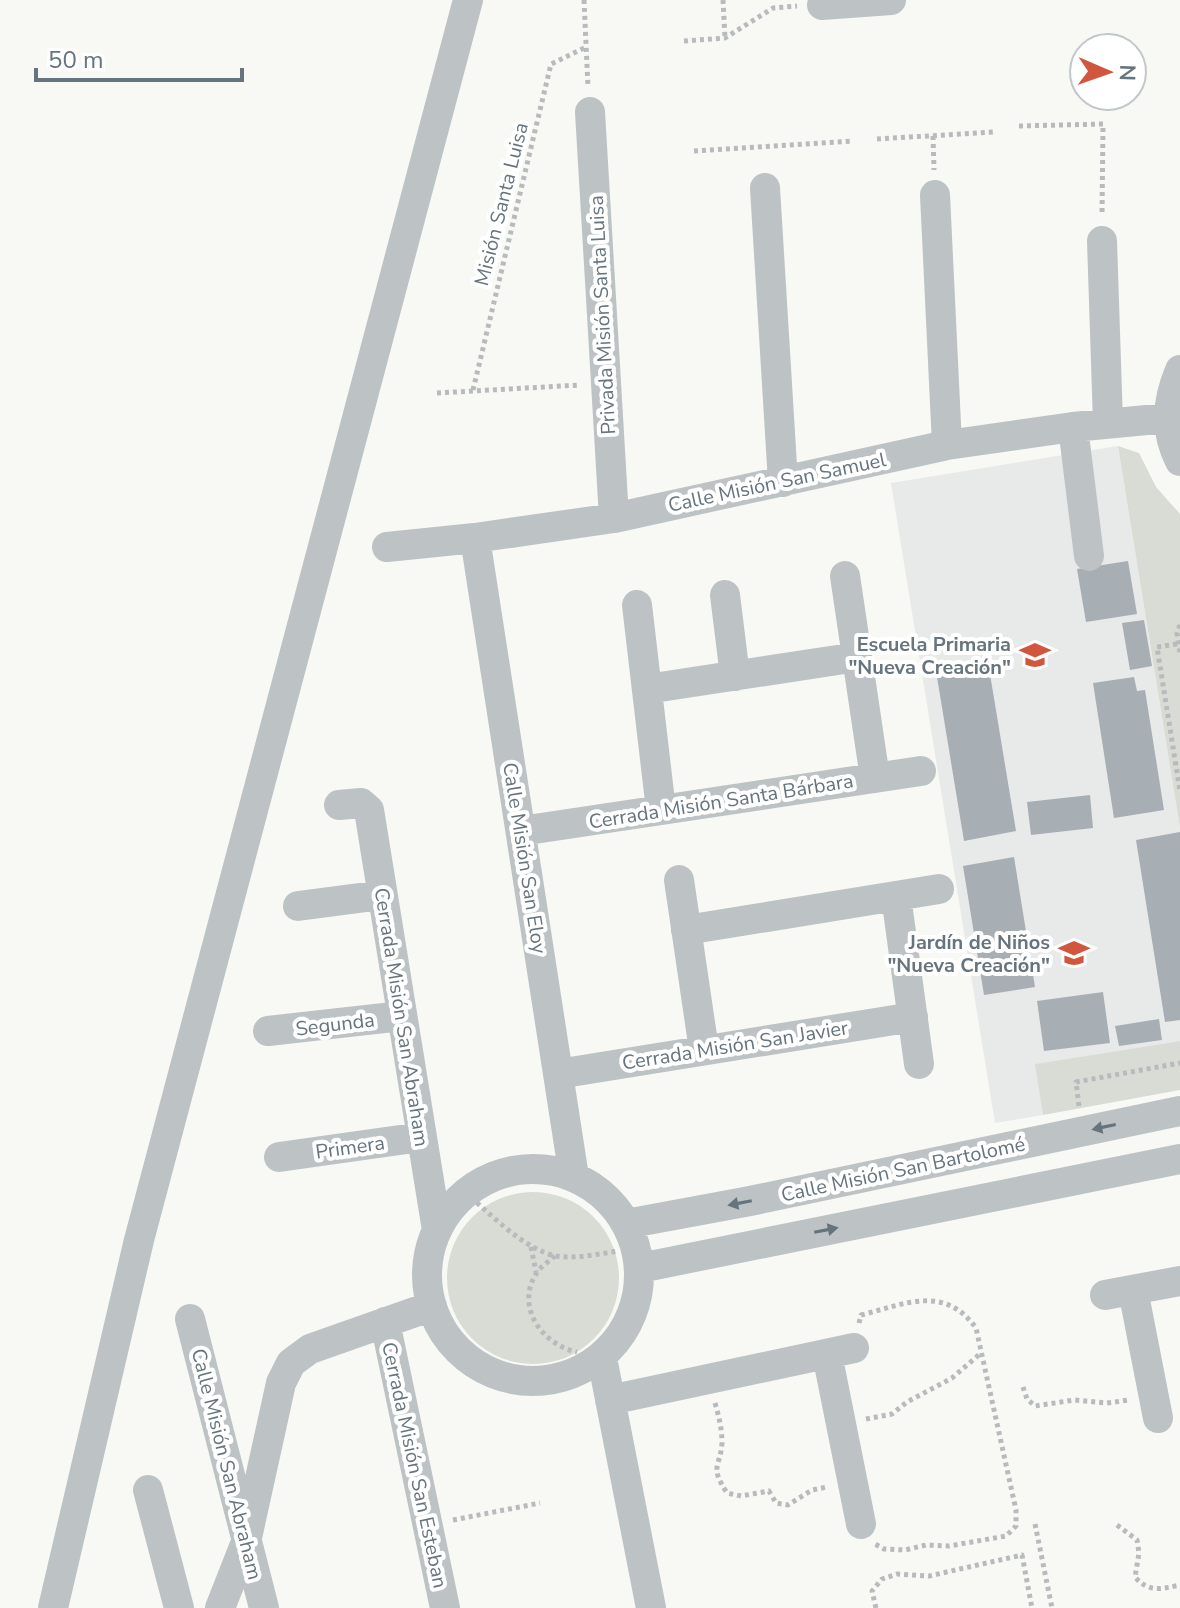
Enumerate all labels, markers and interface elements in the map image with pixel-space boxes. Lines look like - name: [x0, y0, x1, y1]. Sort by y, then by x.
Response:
- scale bar: [36, 32, 242, 82]
- north arrow: [1068, 32, 1148, 112]
- text: 50 m: [48, 44, 104, 76]
- text: N: [1112, 64, 1142, 81]
- street label: Misión Santa Luisa: [468, 120, 535, 289]
- street label: Privada Misión Santa Luisa: [583, 195, 622, 435]
- street label: Calle Misión San Samuel: [666, 446, 889, 519]
- place label: Escuela Primaria "Nueva Creación": [848, 631, 1011, 681]
- school or university icon: Escuela Primaria "Nueva Creación": [1018, 638, 1052, 672]
- street label: Calle Misión San Eloy: [496, 761, 553, 956]
- street label: Cerrada Misión Santa Bárbara: [587, 767, 855, 836]
- street label: Cerrada Misión San Abraham: [368, 886, 435, 1148]
- place label: Jardín de Niños "Nueva Creación": [887, 929, 1050, 979]
- school or university icon: Jardín de Niños "Nueva Creación": [1057, 936, 1091, 970]
- street label: Segunda: [294, 1006, 376, 1043]
- street label: Cerrada Misión San Javier: [620, 1014, 850, 1077]
- one-way arrow: [1091, 1121, 1116, 1134]
- street label: Primera: [314, 1129, 386, 1166]
- street label: Calle Misión San Bartolomé: [779, 1130, 1028, 1209]
- one-way arrow: [727, 1198, 752, 1210]
- one-way arrow: [814, 1224, 839, 1236]
- street label: Cerrada Misión San Esteban: [375, 1340, 454, 1591]
- street label: Calle Misión San Abraham: [185, 1346, 268, 1582]

